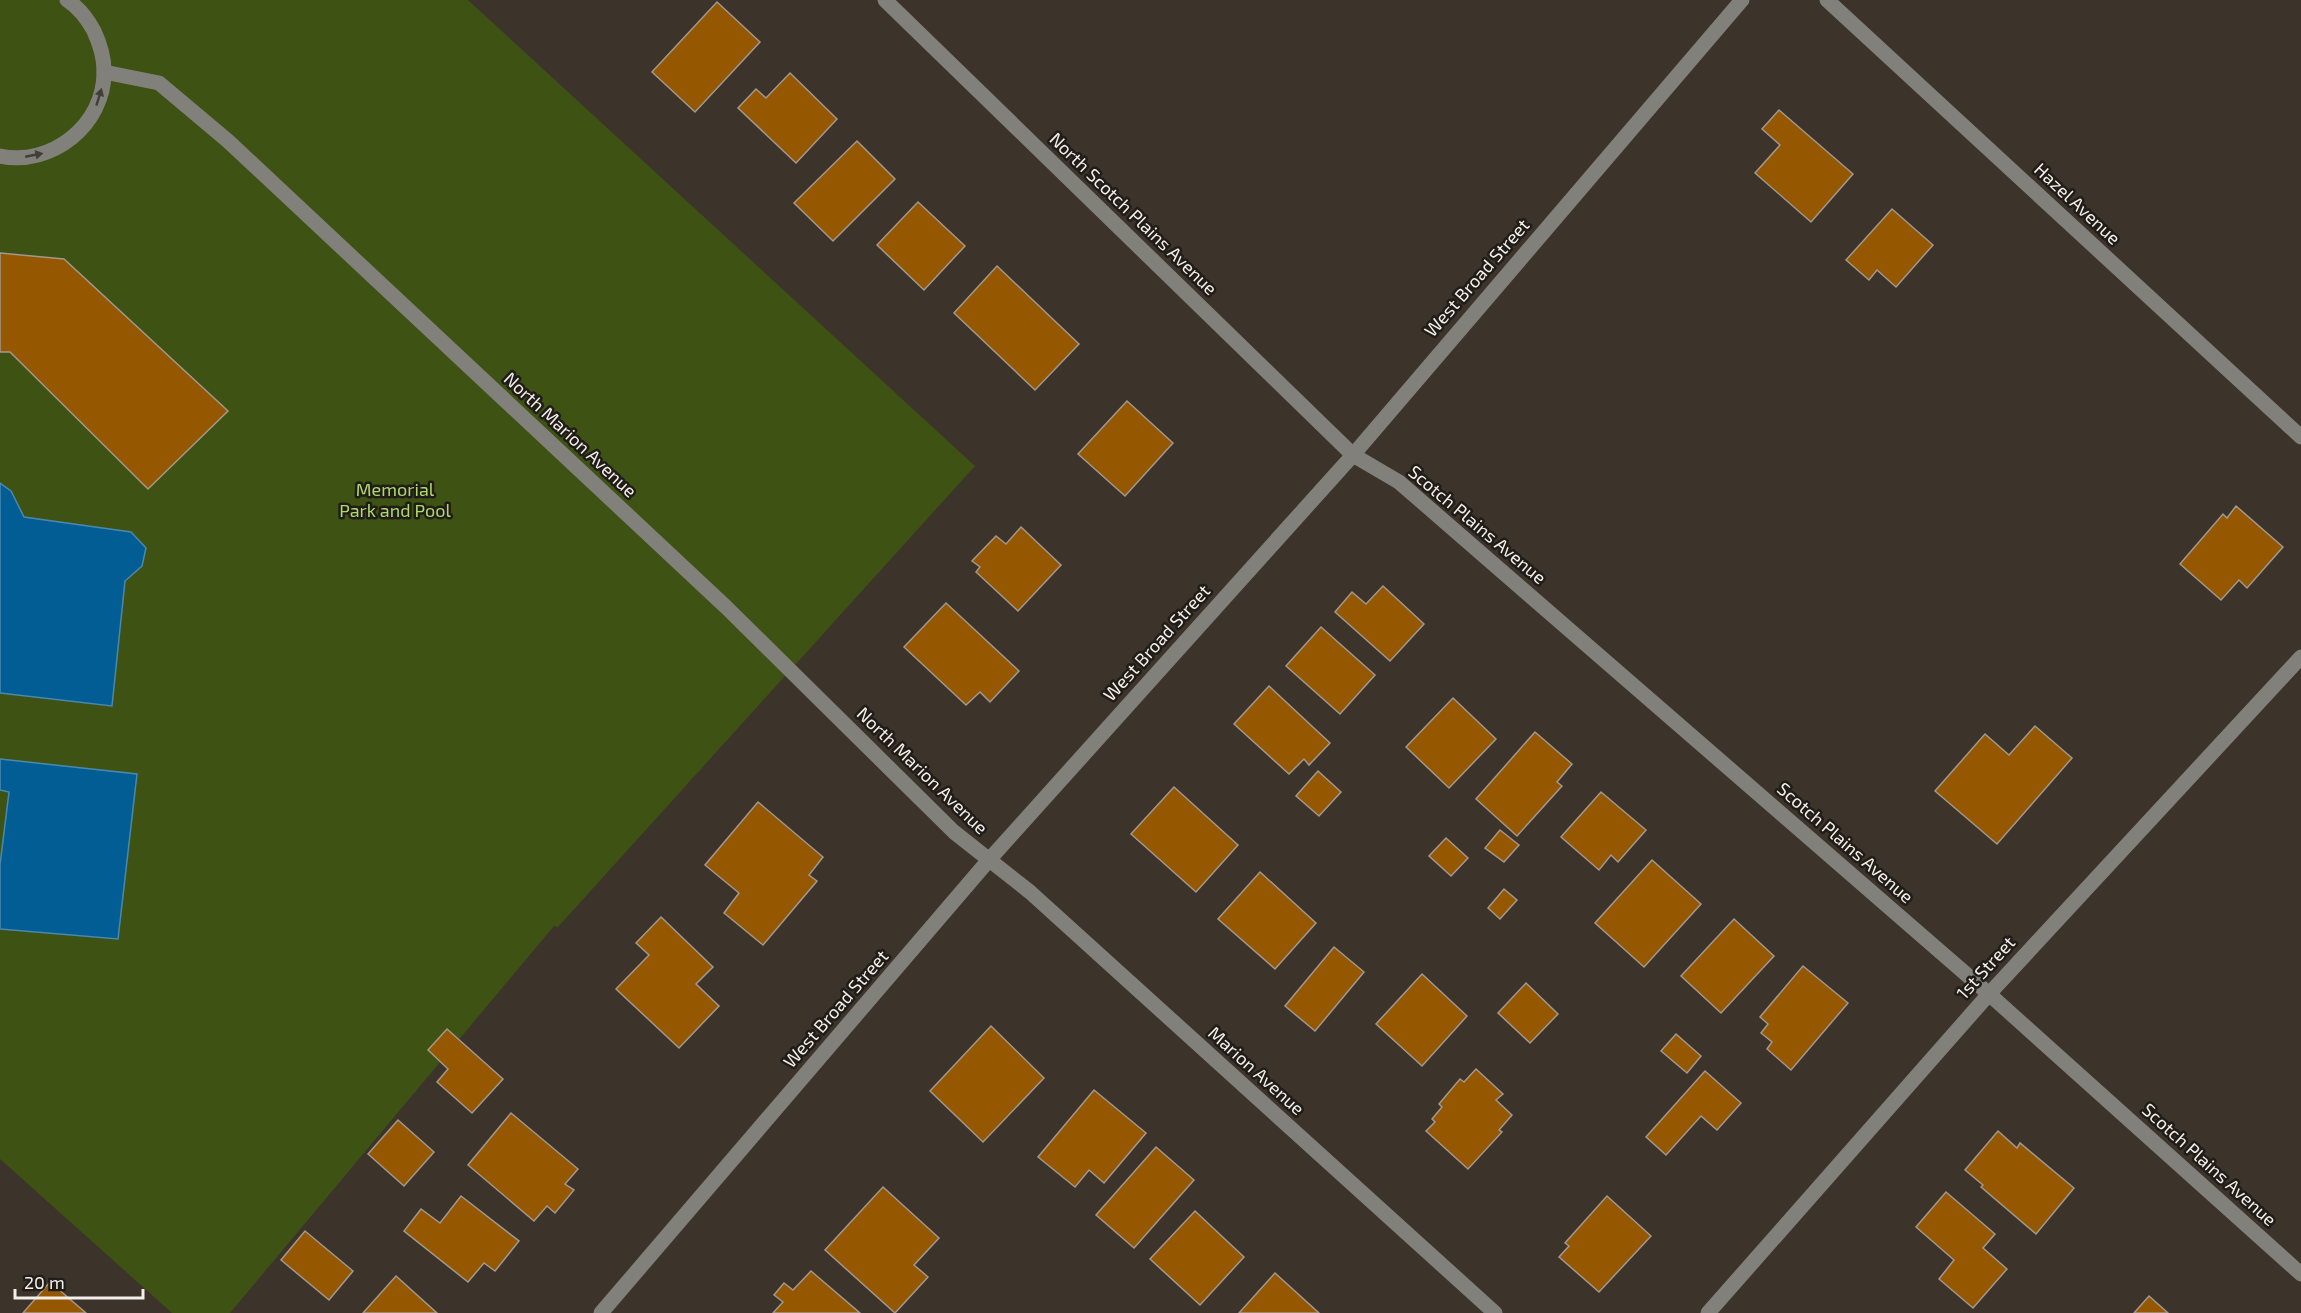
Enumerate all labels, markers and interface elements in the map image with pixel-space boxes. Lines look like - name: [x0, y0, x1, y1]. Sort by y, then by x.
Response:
- one-way arrow: [95, 88, 104, 106]
- street label: North Scotch Plains Avenue: [1045, 127, 1222, 299]
- one-way arrow: [24, 150, 43, 159]
- street label: Hazel Avenue: [2030, 158, 2125, 249]
- street label: West Broad Street: [1419, 214, 1534, 341]
- street label: North Marion Avenue: [500, 367, 642, 501]
- street label: Scotch Plains Avenue: [1404, 460, 1551, 588]
- park label: Memorial Park and Pool: [339, 478, 451, 521]
- street label: West Broad Street: [1098, 579, 1214, 705]
- street label: North Marion Avenue: [853, 702, 993, 838]
- street label: Scotch Plains Avenue: [1773, 777, 1918, 907]
- street label: 1st Street: [1951, 931, 2019, 1003]
- street label: West Broad Street: [778, 945, 893, 1072]
- street label: Marion Avenue: [1204, 1021, 1309, 1119]
- street label: Scotch Plains Avenue: [2138, 1098, 2281, 1230]
- scale bar: [15, 1262, 142, 1300]
- text: 20 m: [24, 1271, 65, 1293]

